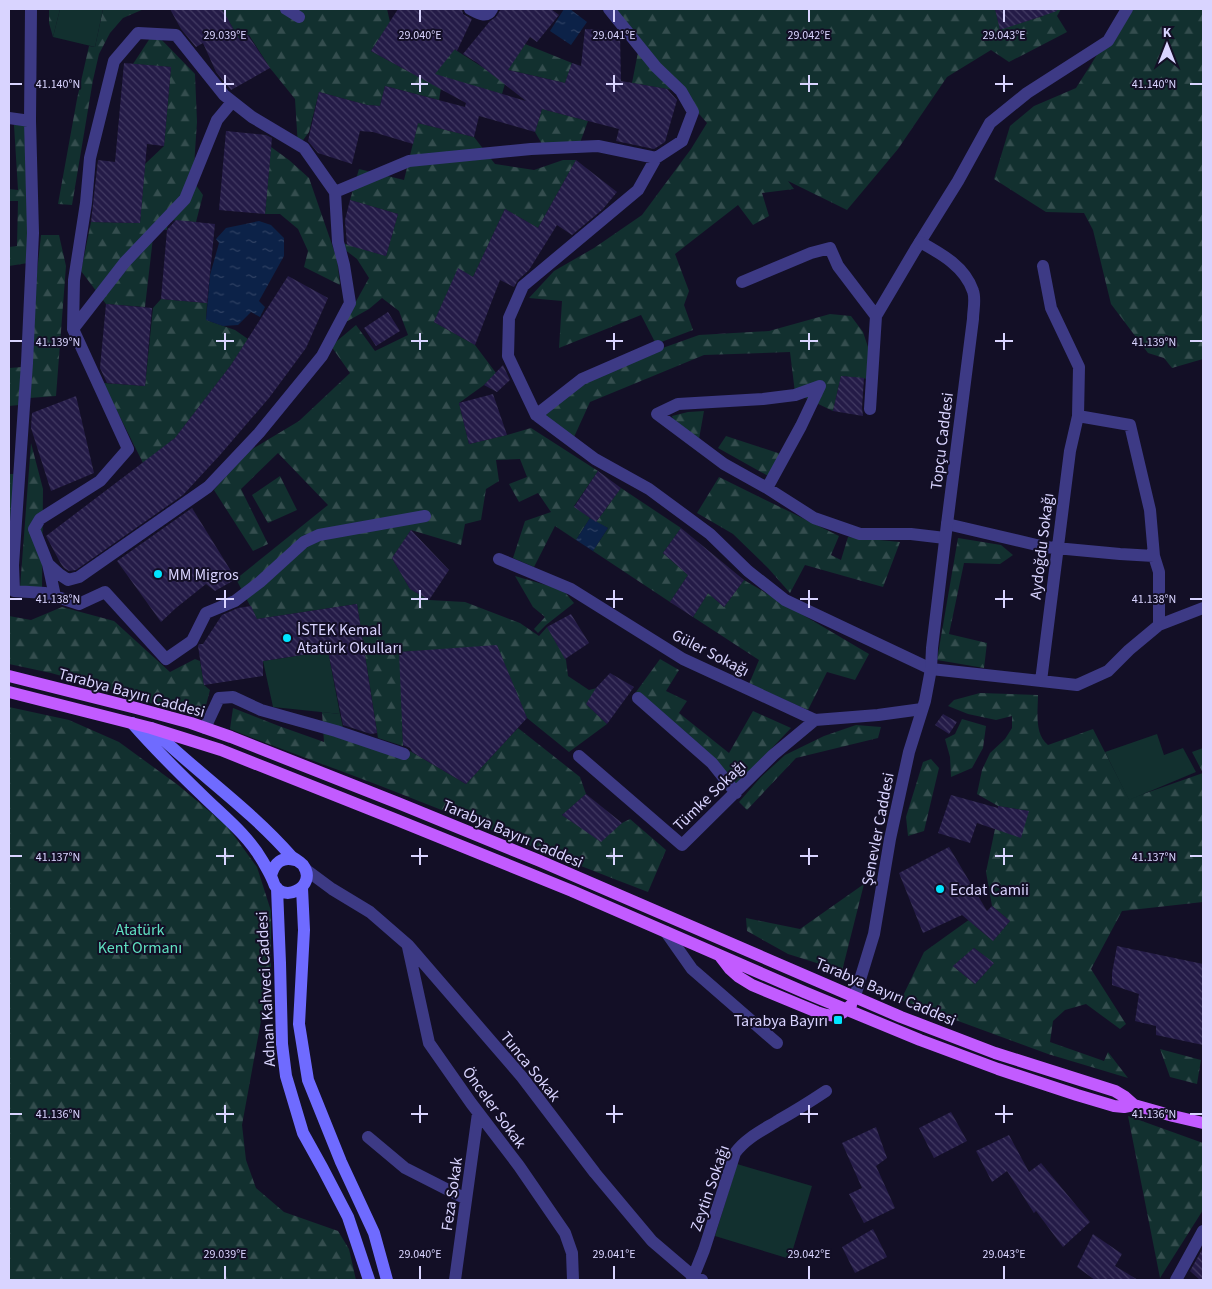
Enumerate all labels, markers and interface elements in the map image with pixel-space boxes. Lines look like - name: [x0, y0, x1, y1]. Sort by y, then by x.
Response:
- north arrow: [1142, 20, 1192, 70]
- text: K: [1163, 23, 1172, 43]
- text: 29.039°E: [203, 27, 247, 44]
- text: 29.040°E: [398, 27, 442, 44]
- text: 29.041°E: [592, 27, 636, 44]
- text: 29.042°E: [787, 27, 831, 44]
- text: 29.043°E: [982, 27, 1026, 44]
- text: 41.140°N: [36, 76, 80, 93]
- text: 41.140°N: [1132, 76, 1176, 93]
- text: 41.139°N: [36, 334, 80, 351]
- text: 41.139°N: [1132, 334, 1176, 351]
- street label: Topçu Caddesi: [925, 391, 959, 491]
- street label: Aydoğdu Sokağı: [1025, 492, 1059, 601]
- place label: MM Migros: [168, 564, 239, 586]
- marker: MM Migros: [152, 568, 164, 580]
- text: 41.138°N: [36, 591, 80, 608]
- text: 41.138°N: [1132, 591, 1176, 608]
- place label: İSTEK Kemal Atatürk Okulları: [297, 619, 402, 659]
- street label: Güler Sokağı: [668, 624, 753, 682]
- marker: İSTEK Kemal Atatürk Okulları: [281, 632, 293, 644]
- street label: Tarabya Bayırı Caddesi: [56, 663, 208, 723]
- street label: Tümke Sokağı: [668, 755, 751, 836]
- street label: Şenevler Caddesi: [856, 771, 900, 888]
- street label: Tarabya Bayırı Caddesi: [439, 794, 586, 874]
- text: 41.137°N: [36, 849, 80, 866]
- text: 41.137°N: [1132, 849, 1176, 866]
- place label: Ecdat Camii: [950, 879, 1029, 901]
- marker: Ecdat Camii: [934, 883, 946, 895]
- street label: Adnan Kahveci Caddesi: [251, 911, 281, 1067]
- park label: Atatürk Kent Ormanı: [98, 919, 182, 959]
- street label: Tarabya Bayırı Caddesi: [812, 952, 959, 1032]
- place label: Tarabya Bayırı: [734, 1010, 828, 1032]
- marker: Tarabya Bayırı: [832, 1014, 844, 1026]
- street label: Tunca Sokak: [495, 1027, 565, 1107]
- street label: Önceler Sokak: [457, 1062, 531, 1153]
- text: 41.136°N: [36, 1106, 80, 1123]
- text: 41.136°N: [1132, 1106, 1176, 1123]
- street label: Zeytin Sokağı: [685, 1142, 735, 1235]
- street label: Feza Sokak: [436, 1156, 468, 1232]
- text: 29.039°E: [203, 1246, 247, 1263]
- text: 29.040°E: [398, 1246, 442, 1263]
- text: 29.041°E: [592, 1246, 636, 1263]
- text: 29.042°E: [787, 1246, 831, 1263]
- text: 29.043°E: [982, 1246, 1026, 1263]

